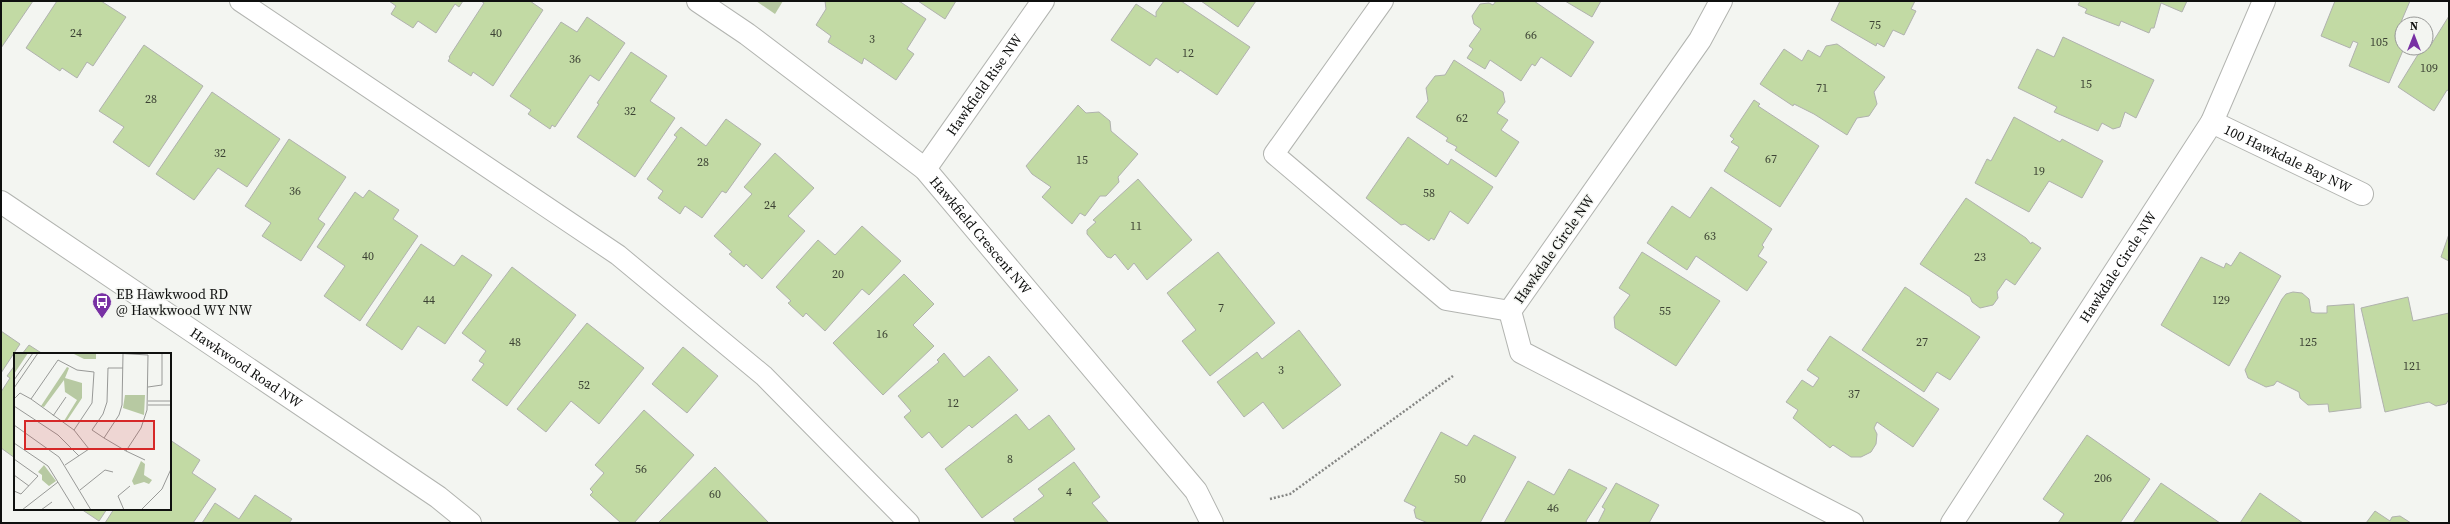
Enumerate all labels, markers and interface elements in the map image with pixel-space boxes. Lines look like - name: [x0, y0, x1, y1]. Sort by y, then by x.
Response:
- north arrow: [2394, 16, 2434, 56]
- house number: 75: [1869, 17, 1881, 33]
- text: N: [2410, 19, 2418, 34]
- house number: 24: [70, 25, 82, 41]
- house number: 40: [490, 25, 502, 41]
- house number: 66: [1525, 27, 1537, 43]
- street label: Hawkfield Rise NW: [941, 29, 1027, 140]
- house number: 3: [869, 31, 875, 47]
- house number: 105: [2370, 34, 2388, 50]
- house number: 12: [1182, 45, 1194, 61]
- house number: 36: [569, 51, 581, 67]
- house number: 109: [2420, 60, 2438, 76]
- house number: 15: [2080, 76, 2092, 92]
- house number: 71: [1816, 80, 1828, 96]
- house number: 28: [145, 91, 157, 107]
- house number: 32: [624, 103, 636, 119]
- house number: 62: [1456, 110, 1468, 126]
- street label: 100 Hawkdale Bay NW: [2221, 119, 2355, 198]
- house number: 32: [214, 145, 226, 161]
- house number: 67: [1765, 151, 1777, 167]
- house number: 15: [1076, 152, 1088, 168]
- house number: 28: [697, 154, 709, 170]
- house number: 19: [2033, 163, 2045, 179]
- street label: Hawkfield Crescent NW: [925, 172, 1037, 299]
- house number: 36: [289, 183, 301, 199]
- house number: 58: [1423, 185, 1435, 201]
- street label: Hawkdale Circle NW: [1509, 190, 1599, 307]
- house number: 24: [764, 197, 776, 213]
- street label: Hawkdale Circle NW: [2074, 207, 2162, 327]
- house number: 11: [1130, 218, 1142, 234]
- house number: 63: [1704, 228, 1716, 244]
- house number: 40: [362, 248, 374, 264]
- house number: 23: [1974, 249, 1986, 265]
- house number: 20: [832, 266, 844, 282]
- place label: EB Hawkwood RD @ Hawkwood WY NW: [116, 284, 253, 320]
- bus stop icon: EB Hawkwood RD @ Hawkwood WY NW: [91, 291, 113, 319]
- house number: 44: [423, 292, 435, 308]
- house number: 129: [2212, 292, 2230, 308]
- house number: 7: [1218, 300, 1224, 316]
- house number: 55: [1659, 303, 1671, 319]
- street label: Hawkwood Road NW: [186, 323, 307, 413]
- house number: 16: [876, 326, 888, 342]
- house number: 48: [509, 334, 521, 350]
- house number: 27: [1916, 334, 1928, 350]
- house number: 125: [2299, 334, 2317, 350]
- inset map: [14, 353, 171, 510]
- house number: 121: [2403, 358, 2421, 374]
- house number: 3: [1278, 362, 1284, 378]
- house number: 52: [578, 377, 590, 393]
- house number: 37: [1848, 386, 1860, 402]
- house number: 12: [947, 395, 959, 411]
- house number: 8: [1007, 451, 1013, 467]
- house number: 56: [635, 461, 647, 477]
- house number: 206: [2094, 470, 2112, 486]
- house number: 50: [1454, 471, 1466, 487]
- house number: 4: [1066, 484, 1072, 500]
- house number: 60: [709, 486, 721, 502]
- house number: 46: [1547, 500, 1559, 516]

